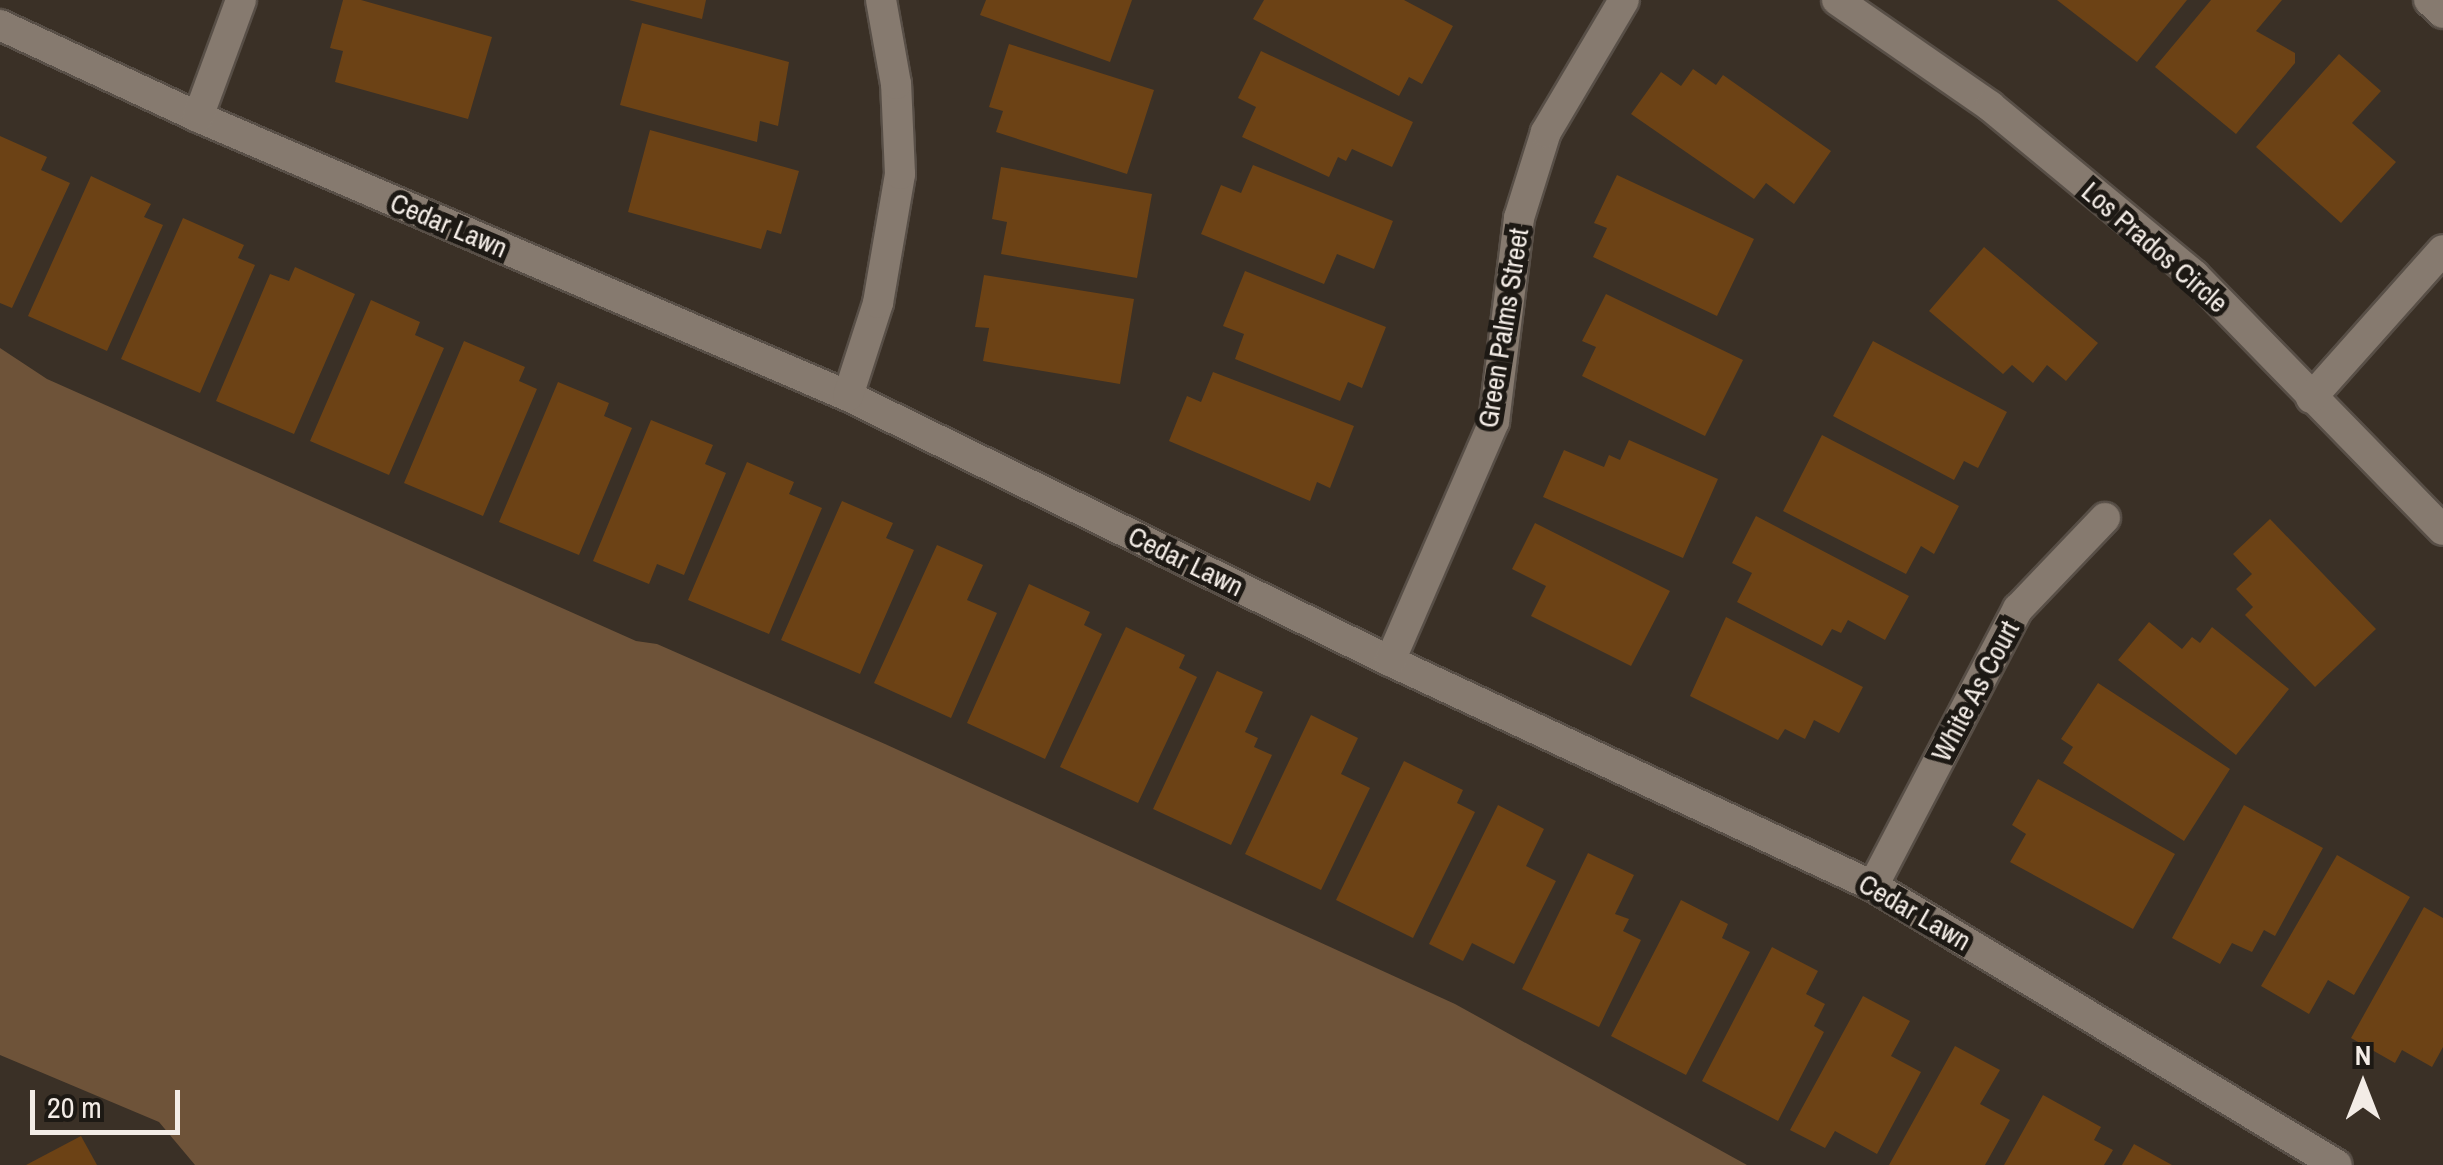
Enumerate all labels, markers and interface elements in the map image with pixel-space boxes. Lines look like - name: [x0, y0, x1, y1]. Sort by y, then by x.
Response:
- street label: Los Prados Circle: [2075, 174, 2235, 320]
- street label: Cedar Lawn: [385, 185, 513, 265]
- street label: Green Palms Street: [1471, 226, 1535, 430]
- street label: Cedar Lawn: [1123, 519, 1249, 603]
- street label: White As Court: [1924, 614, 2026, 768]
- street label: Cedar Lawn: [1853, 867, 1977, 957]
- north arrow: [2313, 1035, 2413, 1135]
- text: N: [2355, 1036, 2371, 1074]
- scale bar: [35, 1070, 185, 1132]
- text: 20 m: [47, 1087, 102, 1127]

